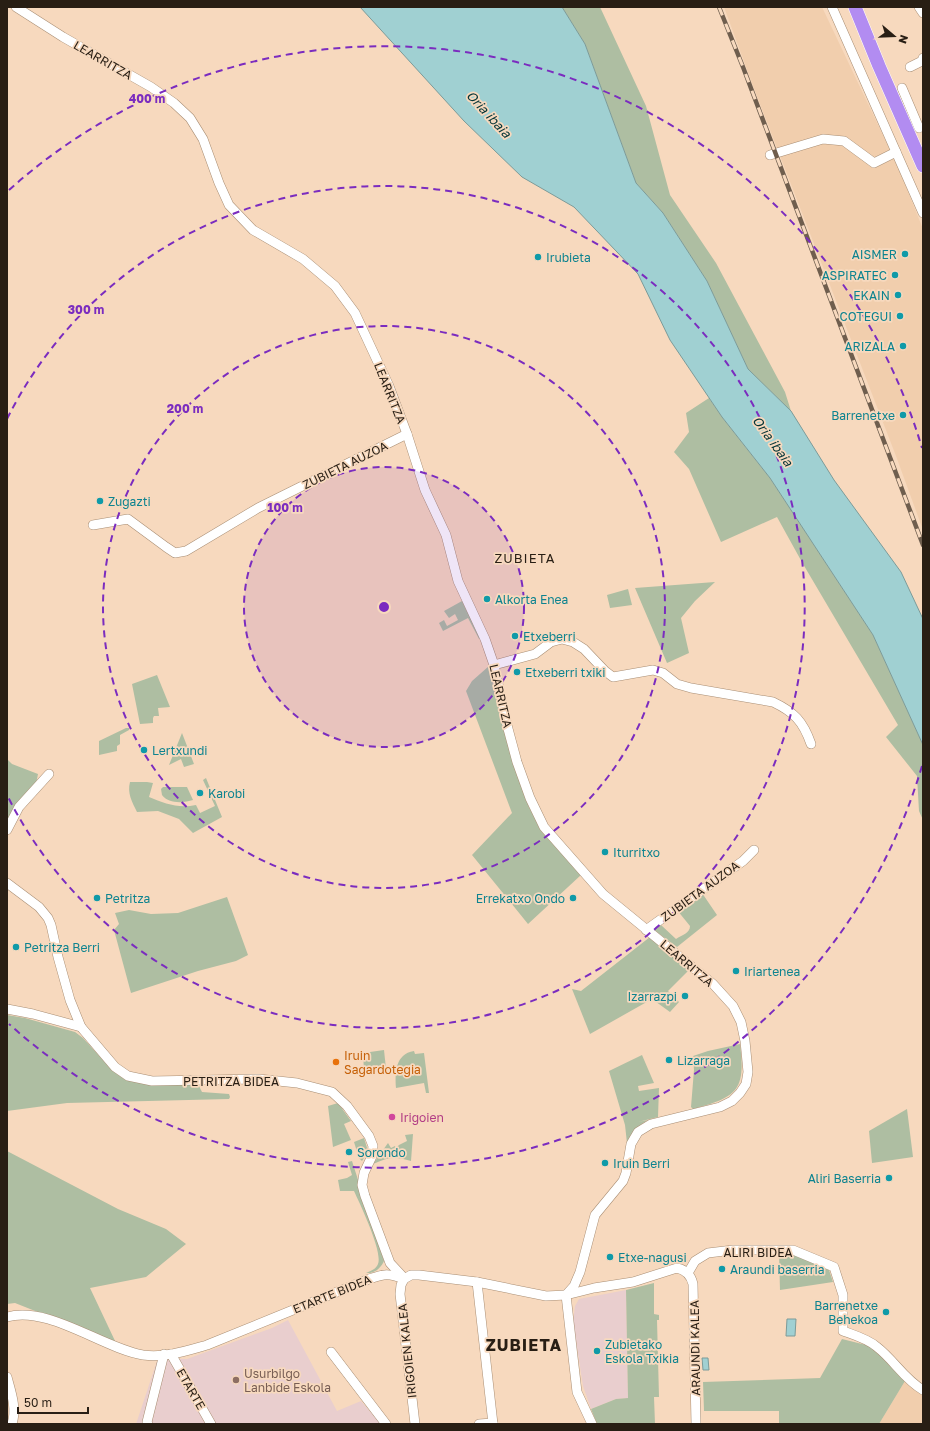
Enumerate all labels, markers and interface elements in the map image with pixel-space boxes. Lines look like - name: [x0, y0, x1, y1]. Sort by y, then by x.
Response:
- north arrow: [874, 16, 914, 56]
- text: N: [896, 33, 911, 45]
- street label: LEARRITZA: [71, 37, 135, 83]
- water label: Oria ibaia: [463, 87, 515, 141]
- text: 400 m: [129, 91, 165, 106]
- place label: AISMER: [852, 247, 897, 262]
- marker: AISMER: [900, 249, 910, 259]
- place label: Irubieta: [546, 250, 591, 265]
- marker: Irubieta: [533, 252, 543, 262]
- place label: ASPIRATEC: [822, 268, 887, 283]
- marker: ASPIRATEC: [890, 270, 900, 280]
- place label: EKAIN: [853, 288, 890, 303]
- marker: EKAIN: [893, 290, 903, 300]
- text: 300 m: [68, 302, 104, 317]
- place label: COTEGUI: [840, 309, 892, 324]
- marker: COTEGUI: [895, 311, 905, 321]
- place label: ARIZALA: [845, 339, 895, 354]
- marker: ARIZALA: [898, 341, 908, 351]
- street label: LEARRITZA: [371, 360, 409, 426]
- text: 200 m: [167, 401, 203, 416]
- place label: Barrenetxe: [831, 408, 895, 423]
- marker: Barrenetxe: [898, 410, 908, 420]
- water label: Oria ibaia: [749, 413, 797, 470]
- street label: ZUBIETA AUZOA: [300, 438, 390, 492]
- place label: Zugazti: [108, 494, 151, 509]
- marker: Zugazti: [95, 496, 105, 506]
- text: 100 m: [267, 500, 303, 515]
- district label: ZUBIETA: [495, 550, 555, 566]
- place label: Alkorta Enea: [495, 592, 568, 607]
- marker: Alkorta Enea: [482, 594, 492, 604]
- centre of rings: [377, 600, 391, 614]
- place label: Etxeberri: [523, 629, 576, 644]
- marker: Etxeberri: [510, 631, 520, 641]
- street label: LEARRITZA: [486, 663, 516, 729]
- place label: Etxeberri txiki: [525, 665, 605, 680]
- marker: Etxeberri txiki: [512, 667, 522, 677]
- place label: Lertxundi: [152, 743, 207, 758]
- marker: Lertxundi: [139, 745, 149, 755]
- place label: Karobi: [208, 786, 245, 801]
- marker: Karobi: [195, 788, 205, 798]
- place label: Iturritxo: [613, 845, 660, 860]
- marker: Iturritxo: [600, 847, 610, 857]
- street label: ZUBIETA AUZOA: [658, 858, 742, 924]
- place label: Petritza: [105, 891, 150, 906]
- place label: Errekatxo Ondo: [476, 891, 565, 906]
- marker: Petritza: [92, 893, 102, 903]
- marker: Errekatxo Ondo: [568, 893, 578, 903]
- street label: LEARRITZA: [657, 936, 717, 990]
- place label: Petritza Berri: [24, 940, 100, 955]
- marker: Petritza Berri: [11, 942, 21, 952]
- place label: Iriartenea: [744, 964, 800, 979]
- marker: Iriartenea: [731, 966, 741, 976]
- place label: Izarrazpi: [628, 989, 677, 1004]
- marker: Izarrazpi: [680, 991, 690, 1001]
- place label: Iruin Sagardotegia: [344, 1048, 421, 1077]
- place label: Lizarraga: [677, 1053, 730, 1068]
- marker: Lizarraga: [664, 1055, 674, 1065]
- marker: Iruin Sagardotegia: [331, 1057, 341, 1067]
- street label: PETRITZA BIDEA: [183, 1074, 279, 1089]
- place label: Irigoien: [400, 1110, 444, 1125]
- marker: Irigoien: [387, 1112, 397, 1122]
- place label: Sorondo: [357, 1145, 406, 1160]
- marker: Sorondo: [344, 1147, 354, 1157]
- place label: Iruin Berri: [613, 1156, 670, 1171]
- marker: Iruin Berri: [600, 1158, 610, 1168]
- place label: Aliri Baserria: [808, 1171, 881, 1186]
- marker: Aliri Baserria: [884, 1173, 894, 1183]
- street label: ALIRI BIDEA: [723, 1245, 793, 1260]
- place label: Etxe-nagusi: [618, 1250, 687, 1265]
- marker: Etxe-nagusi: [605, 1252, 615, 1262]
- place label: Araundi baserria: [730, 1262, 824, 1277]
- marker: Araundi baserria: [717, 1264, 727, 1274]
- street label: ETARTE BIDEA: [291, 1271, 373, 1317]
- place label: Barrenetxe Behekoa: [814, 1298, 878, 1327]
- street label: ARAUNDI KALEA: [687, 1300, 703, 1396]
- street label: IRIGOIEN KALEA: [395, 1303, 419, 1399]
- marker: Barrenetxe Behekoa: [881, 1307, 891, 1317]
- district label: ZUBIETA: [486, 1335, 562, 1355]
- place label: Zubietako Eskola Txikia: [605, 1337, 679, 1366]
- marker: Zubietako Eskola Txikia: [592, 1346, 602, 1356]
- street label: ETARTE: [173, 1366, 209, 1412]
- place label: Usurbilgo Lanbide Eskola: [244, 1366, 331, 1395]
- marker: Usurbilgo Lanbide Eskola: [231, 1375, 241, 1385]
- scale bar: [18, 1389, 88, 1415]
- text: 50 m: [24, 1395, 52, 1410]

